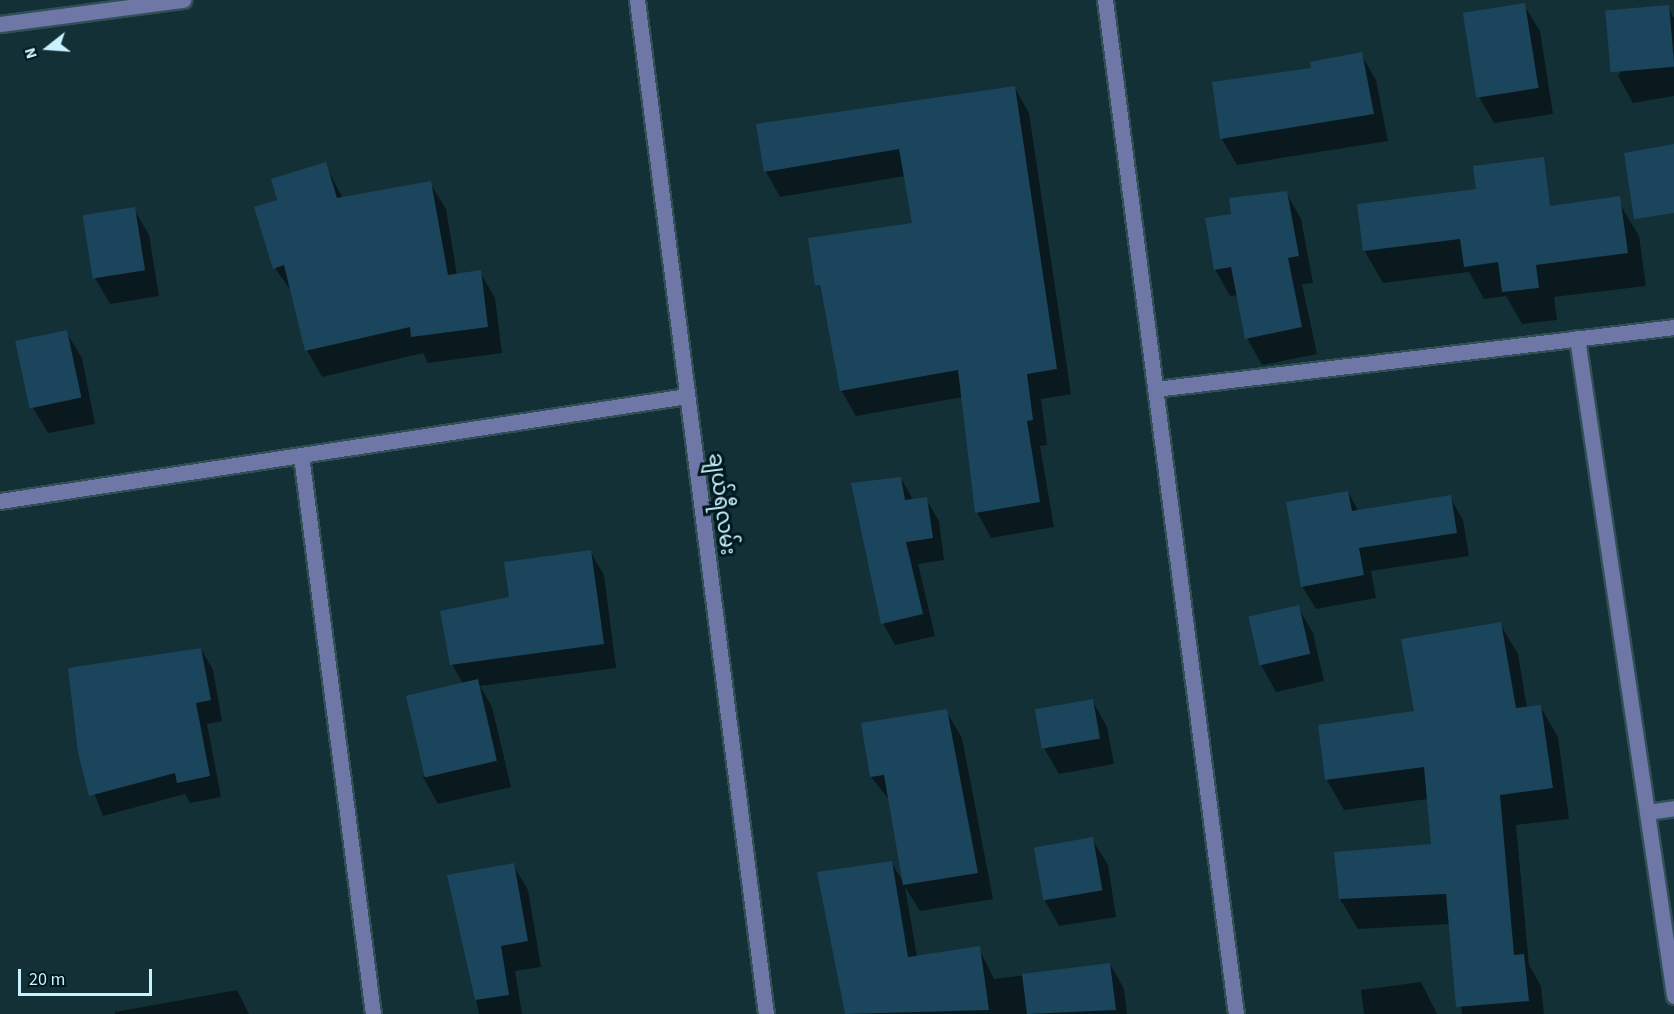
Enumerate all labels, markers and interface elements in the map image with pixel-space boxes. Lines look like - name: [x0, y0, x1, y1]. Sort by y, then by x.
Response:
- north arrow: [18, 18, 78, 78]
- text: N: [19, 45, 43, 62]
- street label: ချယ်ရီလမ်း: [703, 451, 741, 557]
- scale bar: [21, 957, 154, 995]
- text: 20 m: [29, 967, 65, 992]

